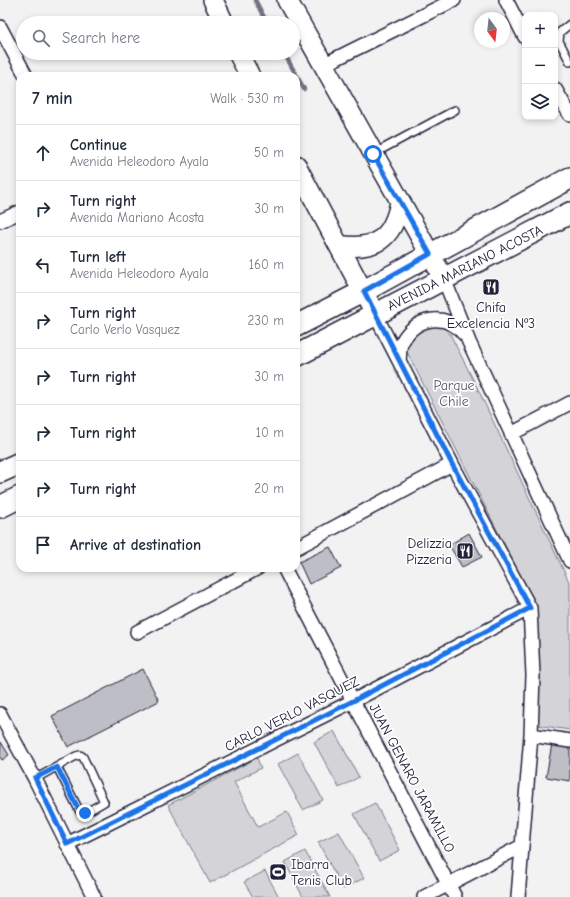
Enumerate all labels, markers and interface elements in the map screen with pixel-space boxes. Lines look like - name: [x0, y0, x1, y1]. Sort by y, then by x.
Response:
- north arrow: [474, 12, 510, 48]
- map controls: [522, 12, 558, 120]
- button: +: [522, 12, 558, 48]
- search box: [16, 16, 300, 60]
- icon: search: [30, 27, 52, 49]
- text: Search here: [62, 29, 140, 47]
- button: −: [522, 48, 558, 84]
- button: layers: [522, 84, 558, 120]
- text: 7 min: [32, 89, 73, 108]
- text: Walk · 530 m: [210, 91, 284, 106]
- text: Continue: [70, 136, 127, 154]
- icon: ahead: [32, 142, 54, 164]
- text: 50 m: [254, 145, 284, 160]
- route start: [364, 145, 382, 163]
- text: Avenida Heleodoro Ayala: [70, 154, 209, 169]
- text: Turn right: [70, 192, 136, 210]
- icon: right: [32, 198, 54, 220]
- text: 30 m: [254, 201, 284, 216]
- text: Avenida Mariano Acosta: [70, 210, 204, 225]
- street label: AVENIDA MARIANO ACOSTA: [384, 221, 546, 315]
- text: Turn left: [70, 248, 126, 266]
- icon: left: [32, 254, 54, 276]
- text: 160 m: [249, 257, 284, 272]
- text: Avenida Heleodoro Ayala: [70, 266, 209, 281]
- restaurant icon: Chifa Excelencia Nº3: [481, 277, 501, 297]
- place label: Chifa Excelencia Nº3: [447, 299, 535, 332]
- text: Turn right: [70, 304, 136, 322]
- icon: right: [32, 310, 54, 332]
- text: 230 m: [248, 313, 284, 328]
- text: Carlo Verlo Vasquez: [70, 322, 180, 337]
- icon: right: [32, 366, 54, 388]
- text: Turn right: [70, 368, 136, 386]
- text: 30 m: [254, 369, 284, 384]
- park label: Parque Chile: [433, 377, 475, 410]
- icon: right: [32, 422, 54, 444]
- text: Turn right: [70, 424, 136, 442]
- text: 10 m: [256, 425, 284, 440]
- icon: right: [32, 478, 54, 500]
- text: Turn right: [70, 480, 136, 498]
- text: 20 m: [254, 481, 284, 496]
- icon: arrive: [32, 534, 54, 556]
- place label: Delizzia Pizzeria: [406, 535, 452, 568]
- text: Arrive at destination: [70, 536, 201, 554]
- restaurant icon: Delizzia Pizzeria: [455, 541, 475, 561]
- street label: CARLO VERLO VASQUEZ: [222, 673, 362, 755]
- street label: JUAN GENARO JARAMILLO: [365, 701, 459, 855]
- route end: [76, 804, 94, 822]
- place label: Ibarra Tenis Club: [291, 856, 352, 889]
- sports icon: Ibarra Tenis Club: [268, 862, 288, 882]

